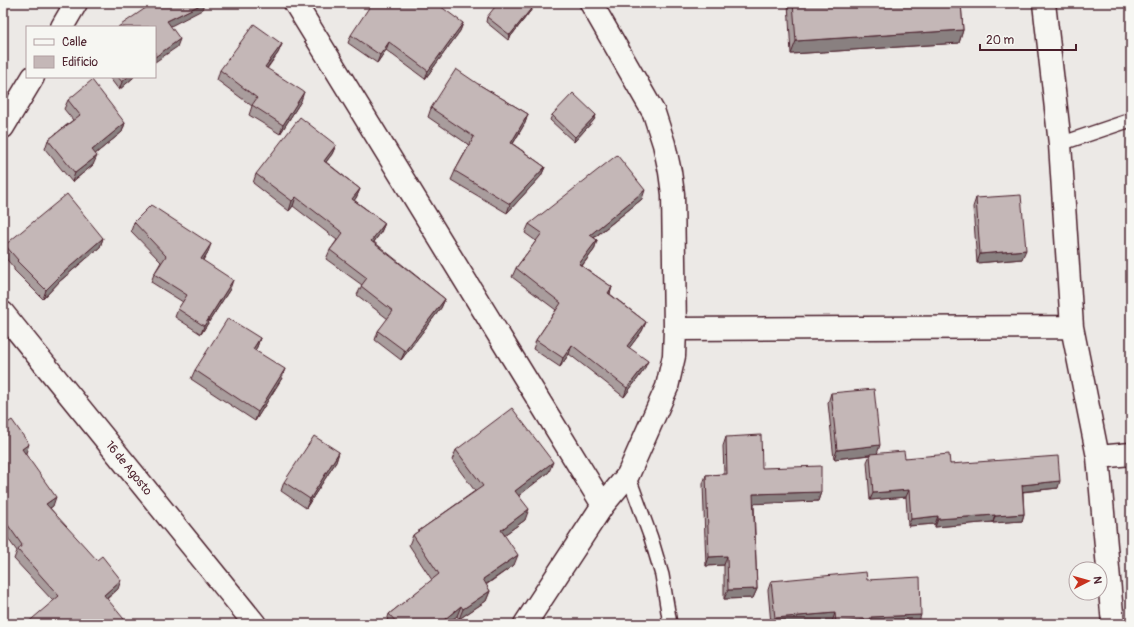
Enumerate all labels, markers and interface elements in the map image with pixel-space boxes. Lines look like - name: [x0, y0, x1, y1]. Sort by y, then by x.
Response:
- legend: [26, 26, 156, 78]
- scale bar: [980, 26, 1076, 52]
- text: 20 m: [986, 33, 1015, 48]
- text: Calle: [62, 35, 87, 50]
- text: Edificio: [62, 55, 98, 70]
- street label: 16 de Agosto: [102, 438, 155, 499]
- north arrow: [1068, 561, 1108, 601]
- text: N: [1091, 576, 1104, 585]

